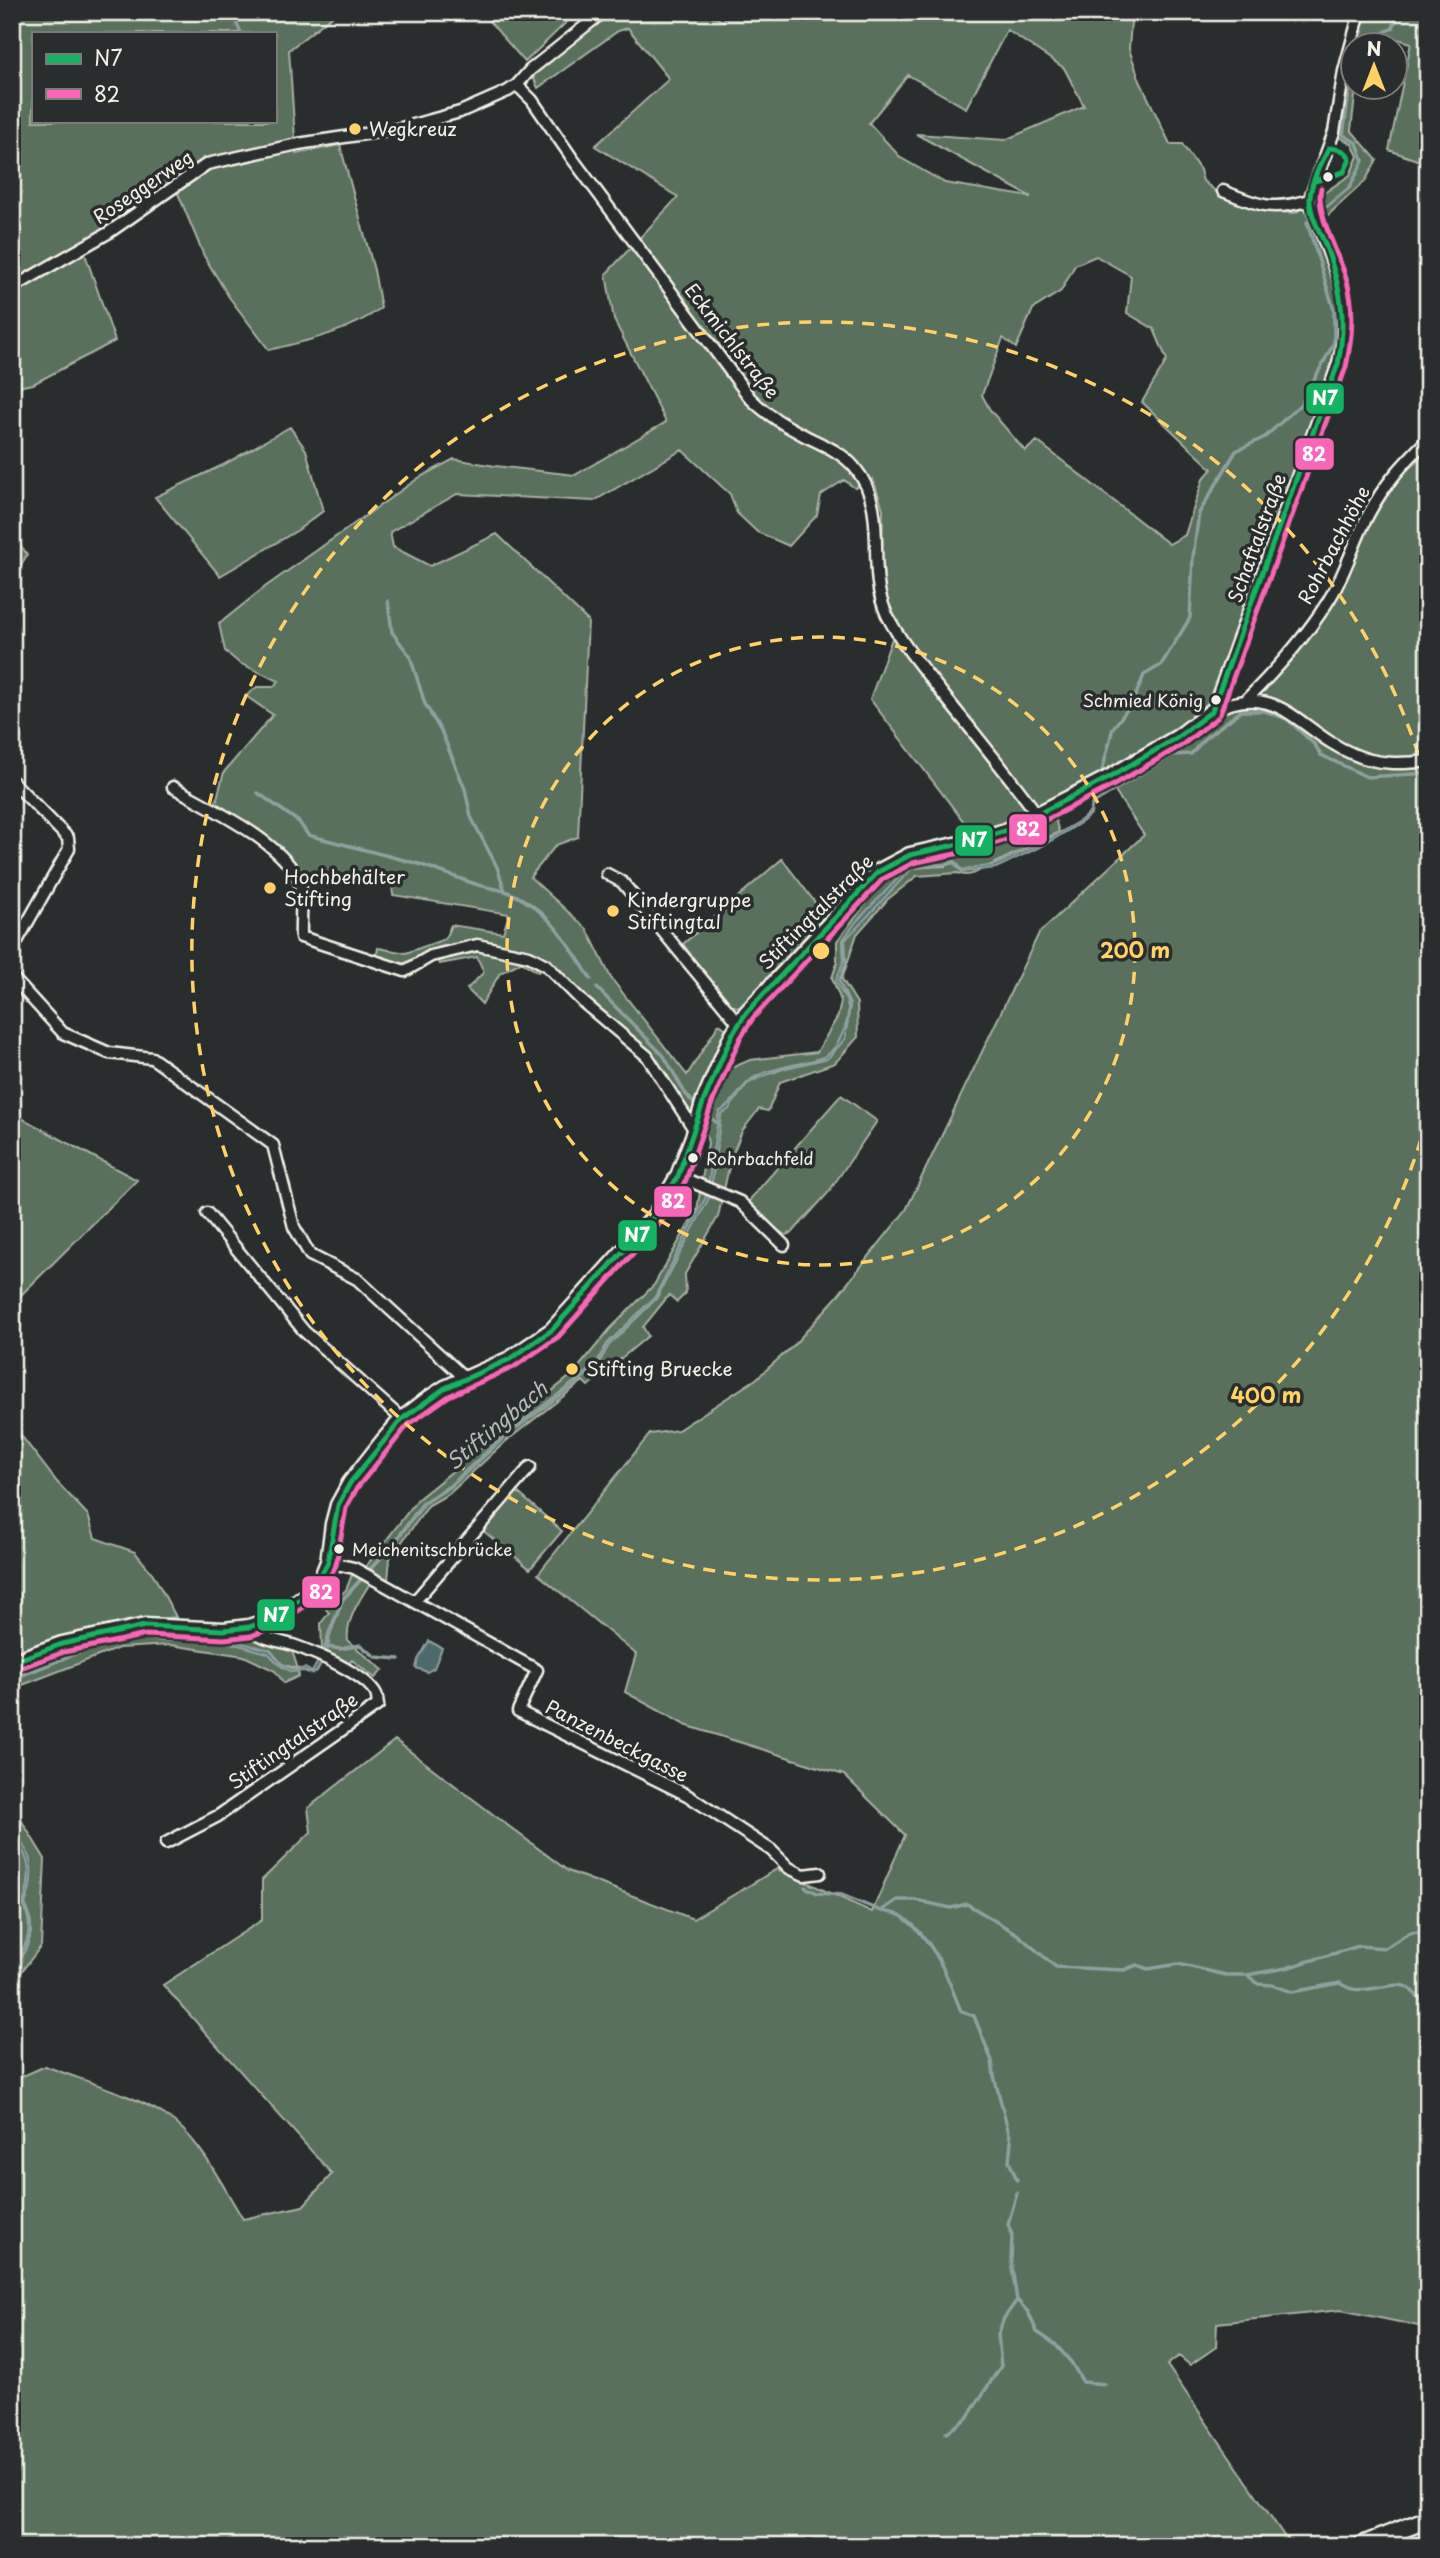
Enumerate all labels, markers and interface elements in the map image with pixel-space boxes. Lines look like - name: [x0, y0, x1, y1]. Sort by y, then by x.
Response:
- legend: [32, 32, 276, 122]
- north arrow: [1338, 32, 1408, 102]
- text: N: [1366, 34, 1382, 62]
- text: N7: [94, 41, 122, 73]
- text: 82: [94, 77, 120, 109]
- place label: Wegkreuz: [369, 114, 457, 142]
- marker: Wegkreuz: [347, 121, 363, 137]
- street label: Roseggerweg: [87, 142, 198, 230]
- unlabelled marker: [1321, 170, 1335, 184]
- street label: Eckmichlstraße: [679, 277, 787, 404]
- line badge: N7: [1305, 382, 1345, 415]
- text: N7: [1312, 383, 1338, 411]
- line badge: 82: [1294, 437, 1335, 471]
- text: 82: [1302, 439, 1326, 467]
- street label: Schaftalstraße: [1220, 469, 1292, 606]
- street label: Rohrbachhöhe: [1290, 480, 1376, 609]
- place label: Schmied König: [1083, 687, 1203, 713]
- marker: Schmied König: [1209, 693, 1223, 707]
- line badge: 82: [1008, 813, 1048, 846]
- text: 82: [1016, 814, 1040, 842]
- line badge: N7: [954, 824, 994, 857]
- text: N7: [961, 825, 987, 853]
- street label: Stiftingtalstraße: [751, 847, 879, 975]
- place label: Hochbehälter Stifting: [284, 862, 405, 912]
- marker: Hochbehälter Stifting: [262, 880, 278, 896]
- place label: Kindergruppe Stiftingtal: [627, 885, 751, 935]
- marker: Kindergruppe Stiftingtal: [605, 903, 621, 919]
- text: 200 m: [1100, 933, 1170, 965]
- centre of rings: [809, 939, 833, 963]
- place label: Rohrbachfeld: [706, 1145, 814, 1171]
- marker: Rohrbachfeld: [686, 1151, 700, 1165]
- line badge: 82: [653, 1185, 693, 1218]
- text: 82: [661, 1186, 685, 1214]
- line badge: N7: [617, 1219, 658, 1252]
- text: N7: [624, 1220, 650, 1248]
- place label: Stifting Bruecke: [586, 1354, 733, 1382]
- marker: Stifting Bruecke: [564, 1361, 580, 1377]
- water label: Stiftingbach: [438, 1372, 554, 1477]
- text: 400 m: [1231, 1378, 1301, 1410]
- place label: Meichenitschbrücke: [352, 1536, 512, 1562]
- marker: Meichenitschbrücke: [332, 1542, 346, 1556]
- line badge: 82: [301, 1575, 341, 1609]
- text: 82: [309, 1577, 333, 1605]
- line badge: N7: [256, 1598, 296, 1632]
- text: N7: [263, 1600, 289, 1628]
- street label: Stiftingtalstraße: [222, 1685, 363, 1795]
- street label: Panzenbeckgasse: [541, 1692, 694, 1788]

